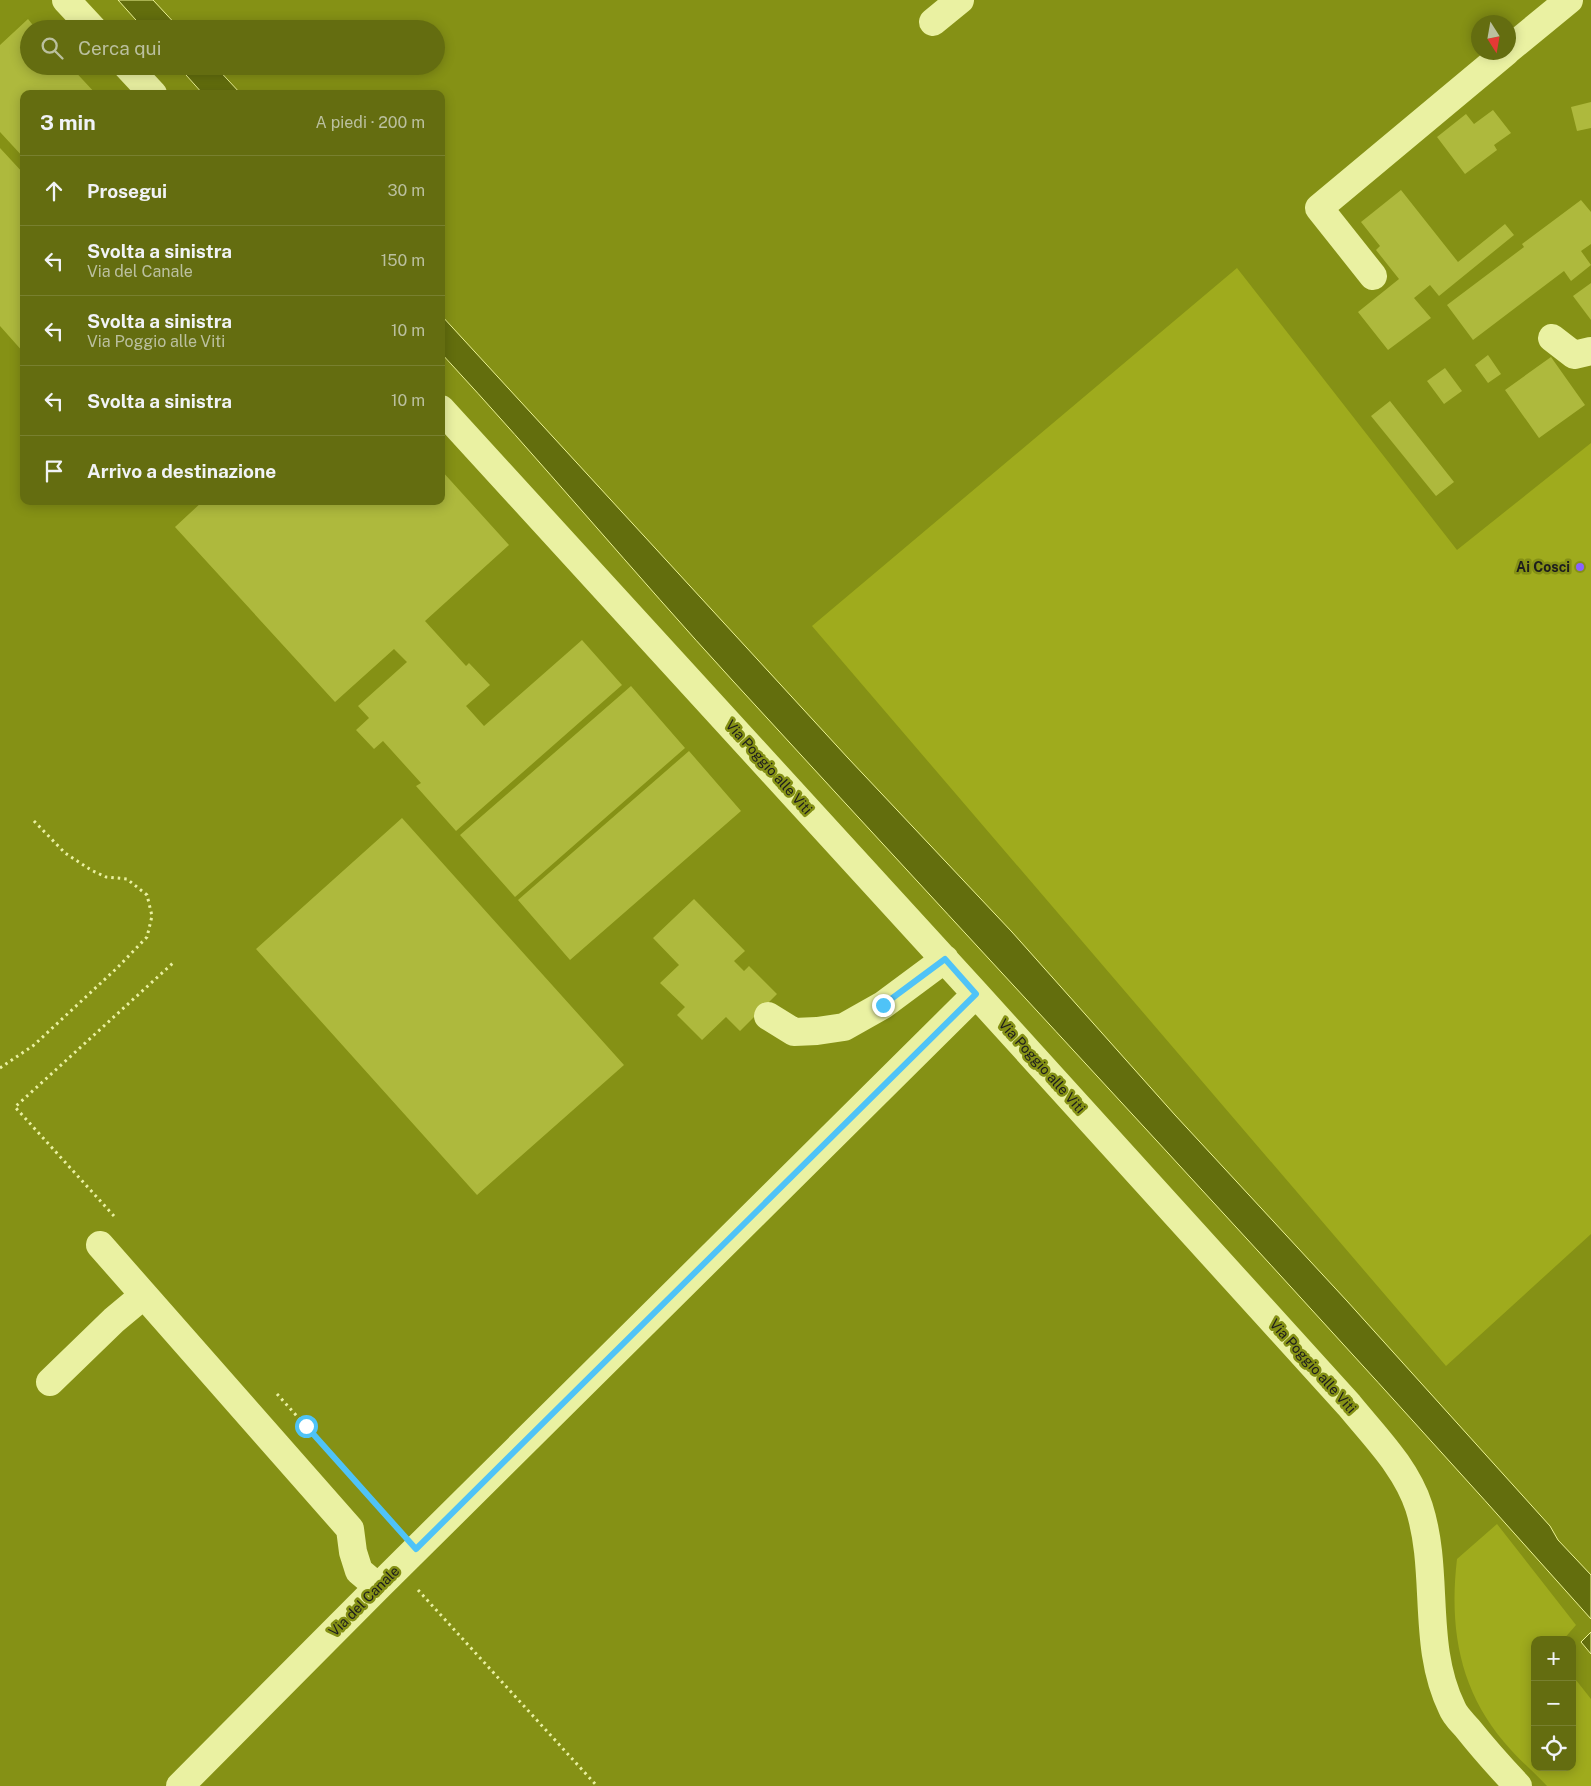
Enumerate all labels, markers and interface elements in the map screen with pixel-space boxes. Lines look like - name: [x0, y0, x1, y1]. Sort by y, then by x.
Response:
- north arrow: [1471, 15, 1516, 60]
- search box: [20, 20, 445, 75]
- icon: search: [38, 34, 66, 62]
- text: Cerca qui: [78, 37, 161, 59]
- text: 3 min: [40, 110, 96, 135]
- text: A piedi · 200 m: [316, 113, 425, 132]
- icon: ahead: [40, 177, 68, 205]
- text: Prosegui: [87, 180, 167, 202]
- text: 30 m: [388, 181, 425, 200]
- text: Svolta a sinistra: [87, 240, 232, 262]
- icon: left: [40, 247, 68, 275]
- text: 150 m: [381, 251, 425, 270]
- text: Via del Canale: [87, 262, 193, 281]
- text: Svolta a sinistra: [87, 310, 232, 332]
- icon: left: [40, 317, 68, 345]
- text: 10 m: [391, 321, 425, 340]
- text: Via Poggio alle Viti: [87, 332, 225, 351]
- icon: left: [40, 387, 68, 415]
- text: Svolta a sinistra: [87, 390, 232, 412]
- text: 10 m: [391, 391, 425, 410]
- icon: arrive: [40, 457, 68, 485]
- text: Arrivo a destinazione: [87, 460, 276, 482]
- place label: Ai Cosci: [1516, 559, 1570, 575]
- marker: Ai Cosci: [1574, 561, 1586, 573]
- street label: Via Poggio alle Viti: [723, 717, 815, 817]
- route end: [872, 994, 895, 1017]
- street label: Via Poggio alle Viti: [996, 1016, 1088, 1116]
- street label: Via Poggio alle Viti: [1267, 1316, 1359, 1416]
- route start: [295, 1415, 318, 1438]
- street label: Via del Canale: [326, 1563, 402, 1639]
- map controls: [1531, 1636, 1576, 1771]
- button: +: [1531, 1636, 1576, 1681]
- button: −: [1531, 1681, 1576, 1726]
- button: locate: [1531, 1726, 1576, 1771]

